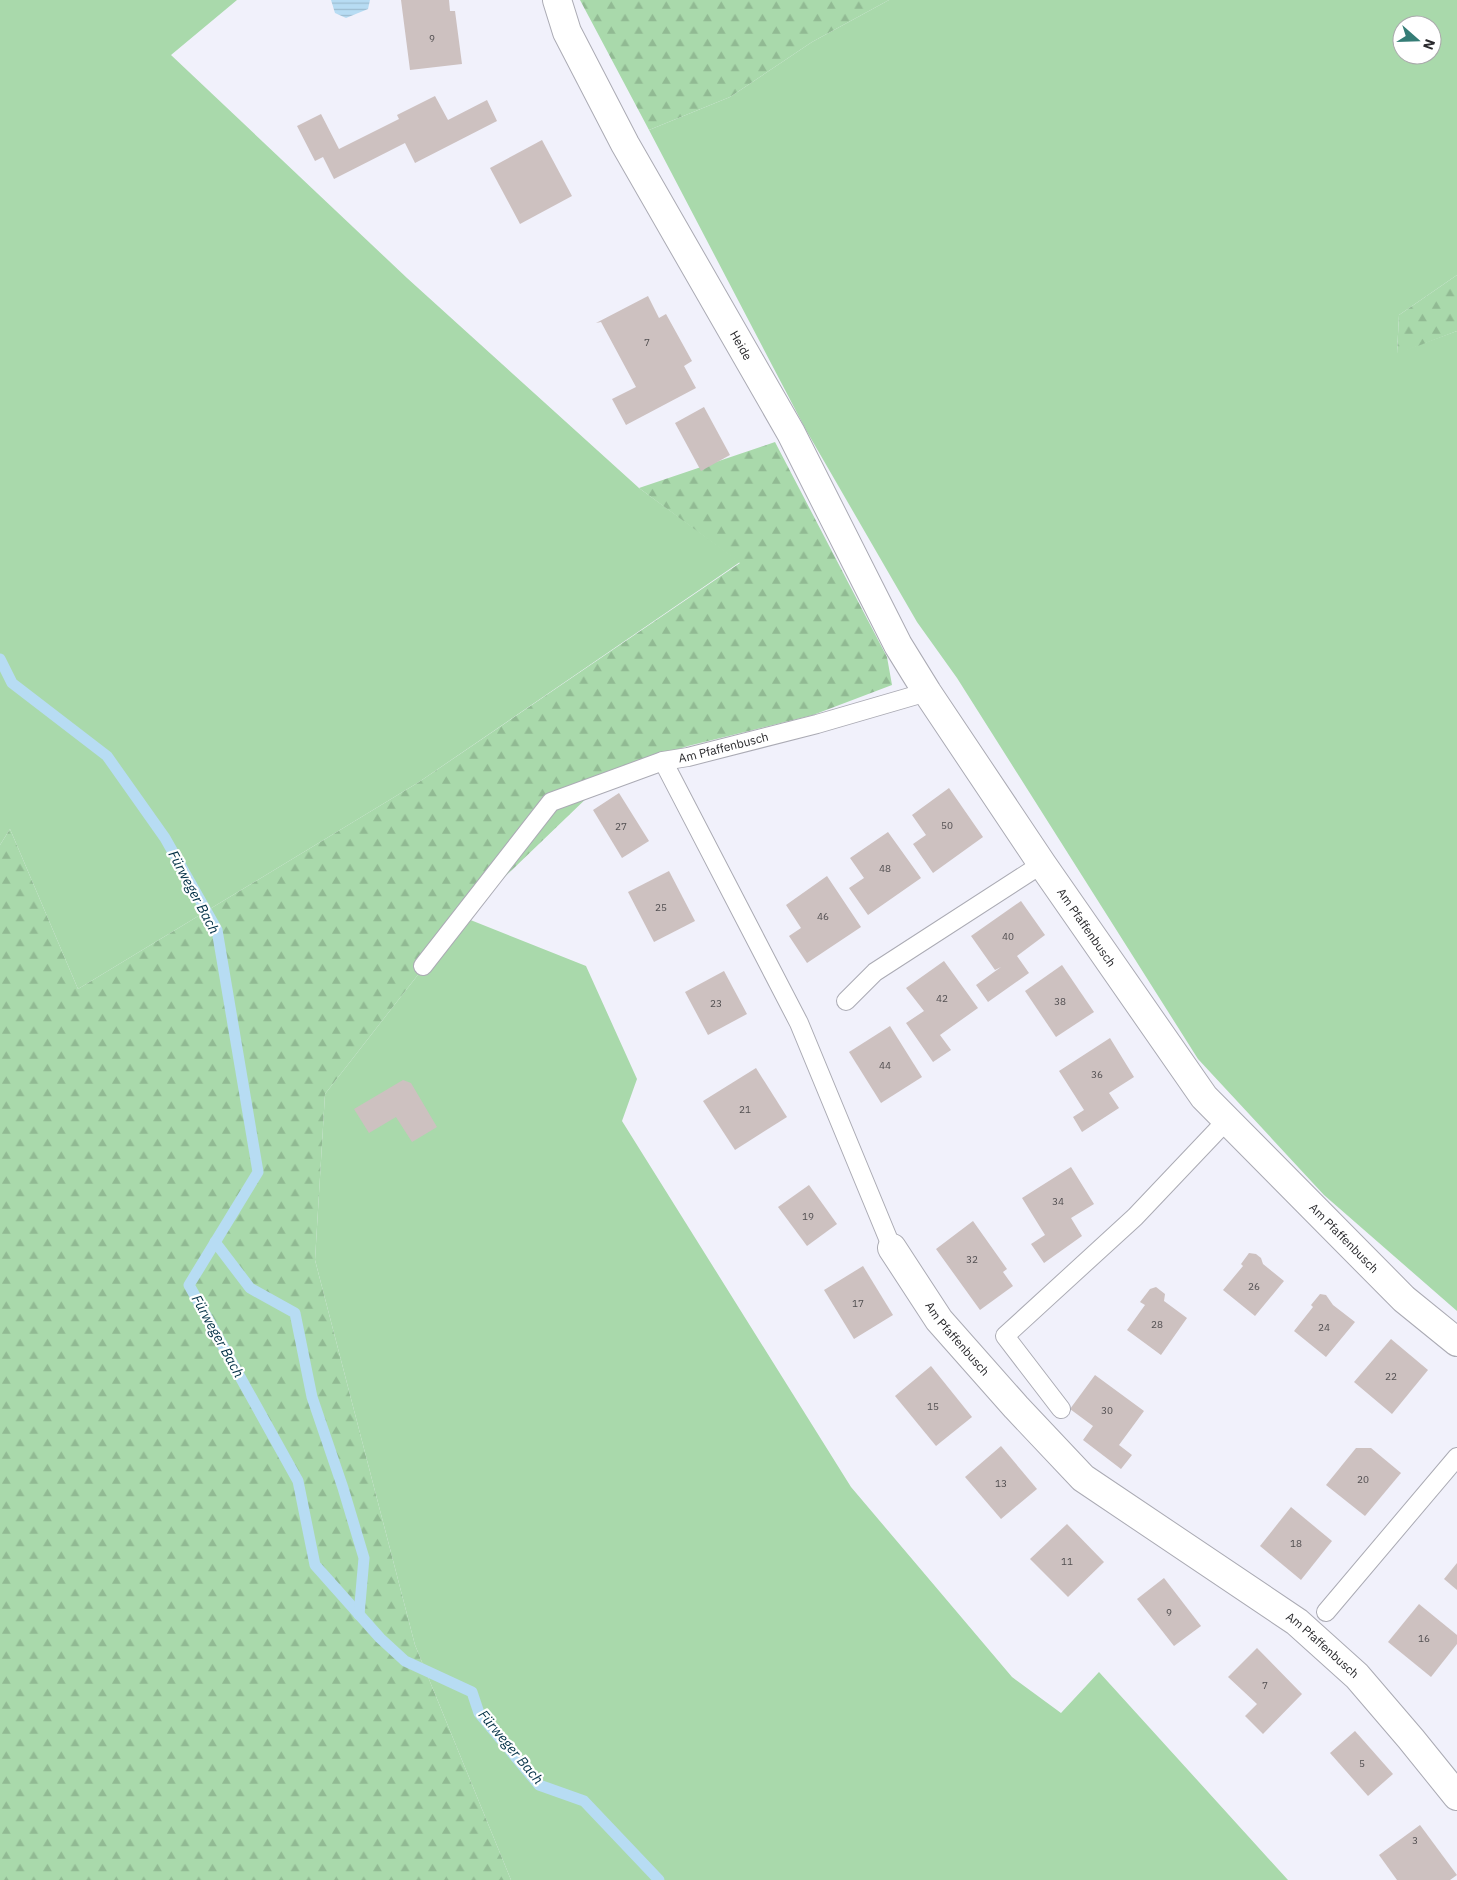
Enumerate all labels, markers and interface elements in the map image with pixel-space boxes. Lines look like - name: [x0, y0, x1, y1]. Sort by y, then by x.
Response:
- north arrow: [1392, 15, 1442, 65]
- house number: 9: [429, 32, 435, 45]
- text: N: [1419, 37, 1439, 52]
- street label: Heide: [727, 328, 756, 363]
- house number: 7: [644, 336, 650, 349]
- street label: Am Pfaffenbusch: [677, 729, 770, 765]
- house number: 50: [941, 819, 953, 832]
- house number: 27: [615, 820, 627, 833]
- water label: Fürweger Bach: [164, 847, 224, 937]
- house number: 48: [879, 862, 891, 875]
- street label: Am Pfaffenbusch: [1054, 885, 1119, 969]
- house number: 25: [655, 901, 667, 914]
- house number: 46: [817, 910, 829, 923]
- house number: 40: [1002, 930, 1014, 943]
- house number: 42: [936, 992, 948, 1005]
- house number: 38: [1054, 995, 1066, 1008]
- house number: 23: [710, 997, 722, 1010]
- house number: 44: [879, 1059, 891, 1072]
- house number: 36: [1091, 1068, 1103, 1081]
- house number: 21: [739, 1103, 751, 1116]
- house number: 34: [1052, 1195, 1064, 1208]
- street label: Am Pfaffenbusch: [1306, 1200, 1382, 1276]
- house number: 19: [802, 1210, 814, 1223]
- house number: 32: [966, 1253, 978, 1266]
- house number: 26: [1248, 1280, 1260, 1293]
- water label: Fürweger Bach: [188, 1291, 248, 1381]
- house number: 17: [852, 1297, 864, 1310]
- street label: Am Pfaffenbusch: [922, 1299, 993, 1379]
- house number: 28: [1151, 1318, 1163, 1331]
- house number: 24: [1318, 1321, 1330, 1334]
- house number: 22: [1385, 1370, 1397, 1383]
- house number: 15: [927, 1400, 939, 1413]
- house number: 30: [1101, 1404, 1113, 1417]
- house number: 20: [1357, 1473, 1369, 1486]
- house number: 13: [995, 1477, 1007, 1490]
- house number: 18: [1290, 1537, 1302, 1550]
- house number: 11: [1061, 1555, 1073, 1568]
- house number: 9: [1166, 1606, 1172, 1619]
- street label: Am Pfaffenbusch: [1283, 1609, 1362, 1681]
- house number: 16: [1418, 1632, 1430, 1645]
- house number: 7: [1262, 1679, 1268, 1692]
- water label: Fürweger Bach: [475, 1706, 547, 1788]
- house number: 5: [1359, 1757, 1365, 1770]
- house number: 3: [1412, 1834, 1418, 1847]

